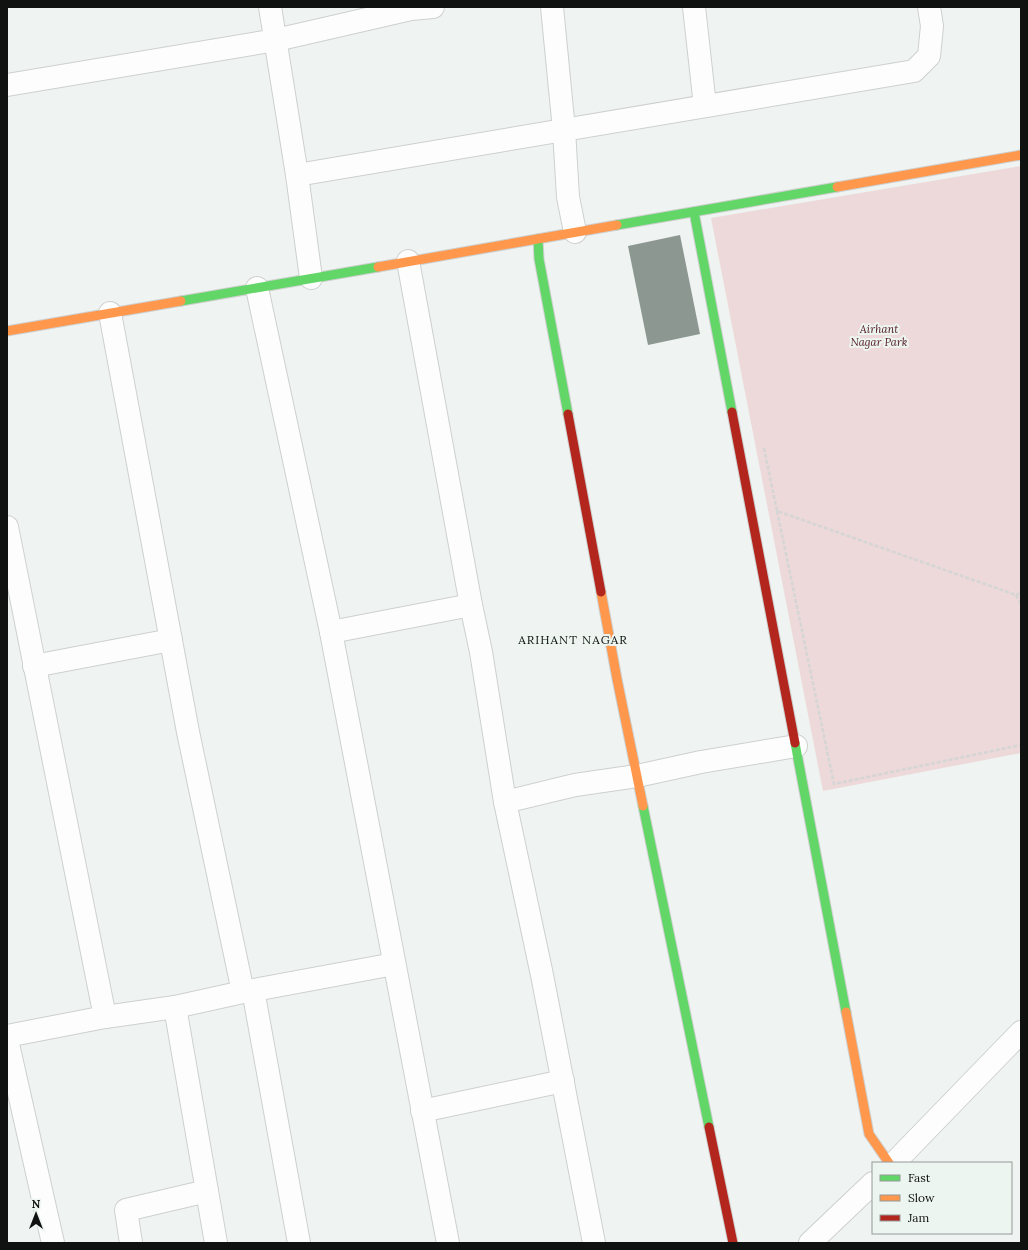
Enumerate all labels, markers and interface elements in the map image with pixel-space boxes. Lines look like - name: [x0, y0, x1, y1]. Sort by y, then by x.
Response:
- park label: Airhant Nagar Park: [851, 322, 908, 349]
- district label: ARIHANT NAGAR: [517, 632, 628, 647]
- legend: [872, 1162, 1012, 1234]
- text: Fast: [908, 1170, 931, 1185]
- text: Slow: [908, 1190, 935, 1205]
- north arrow: [16, 1194, 56, 1234]
- text: N: [32, 1197, 41, 1211]
- text: Jam: [907, 1210, 929, 1225]

